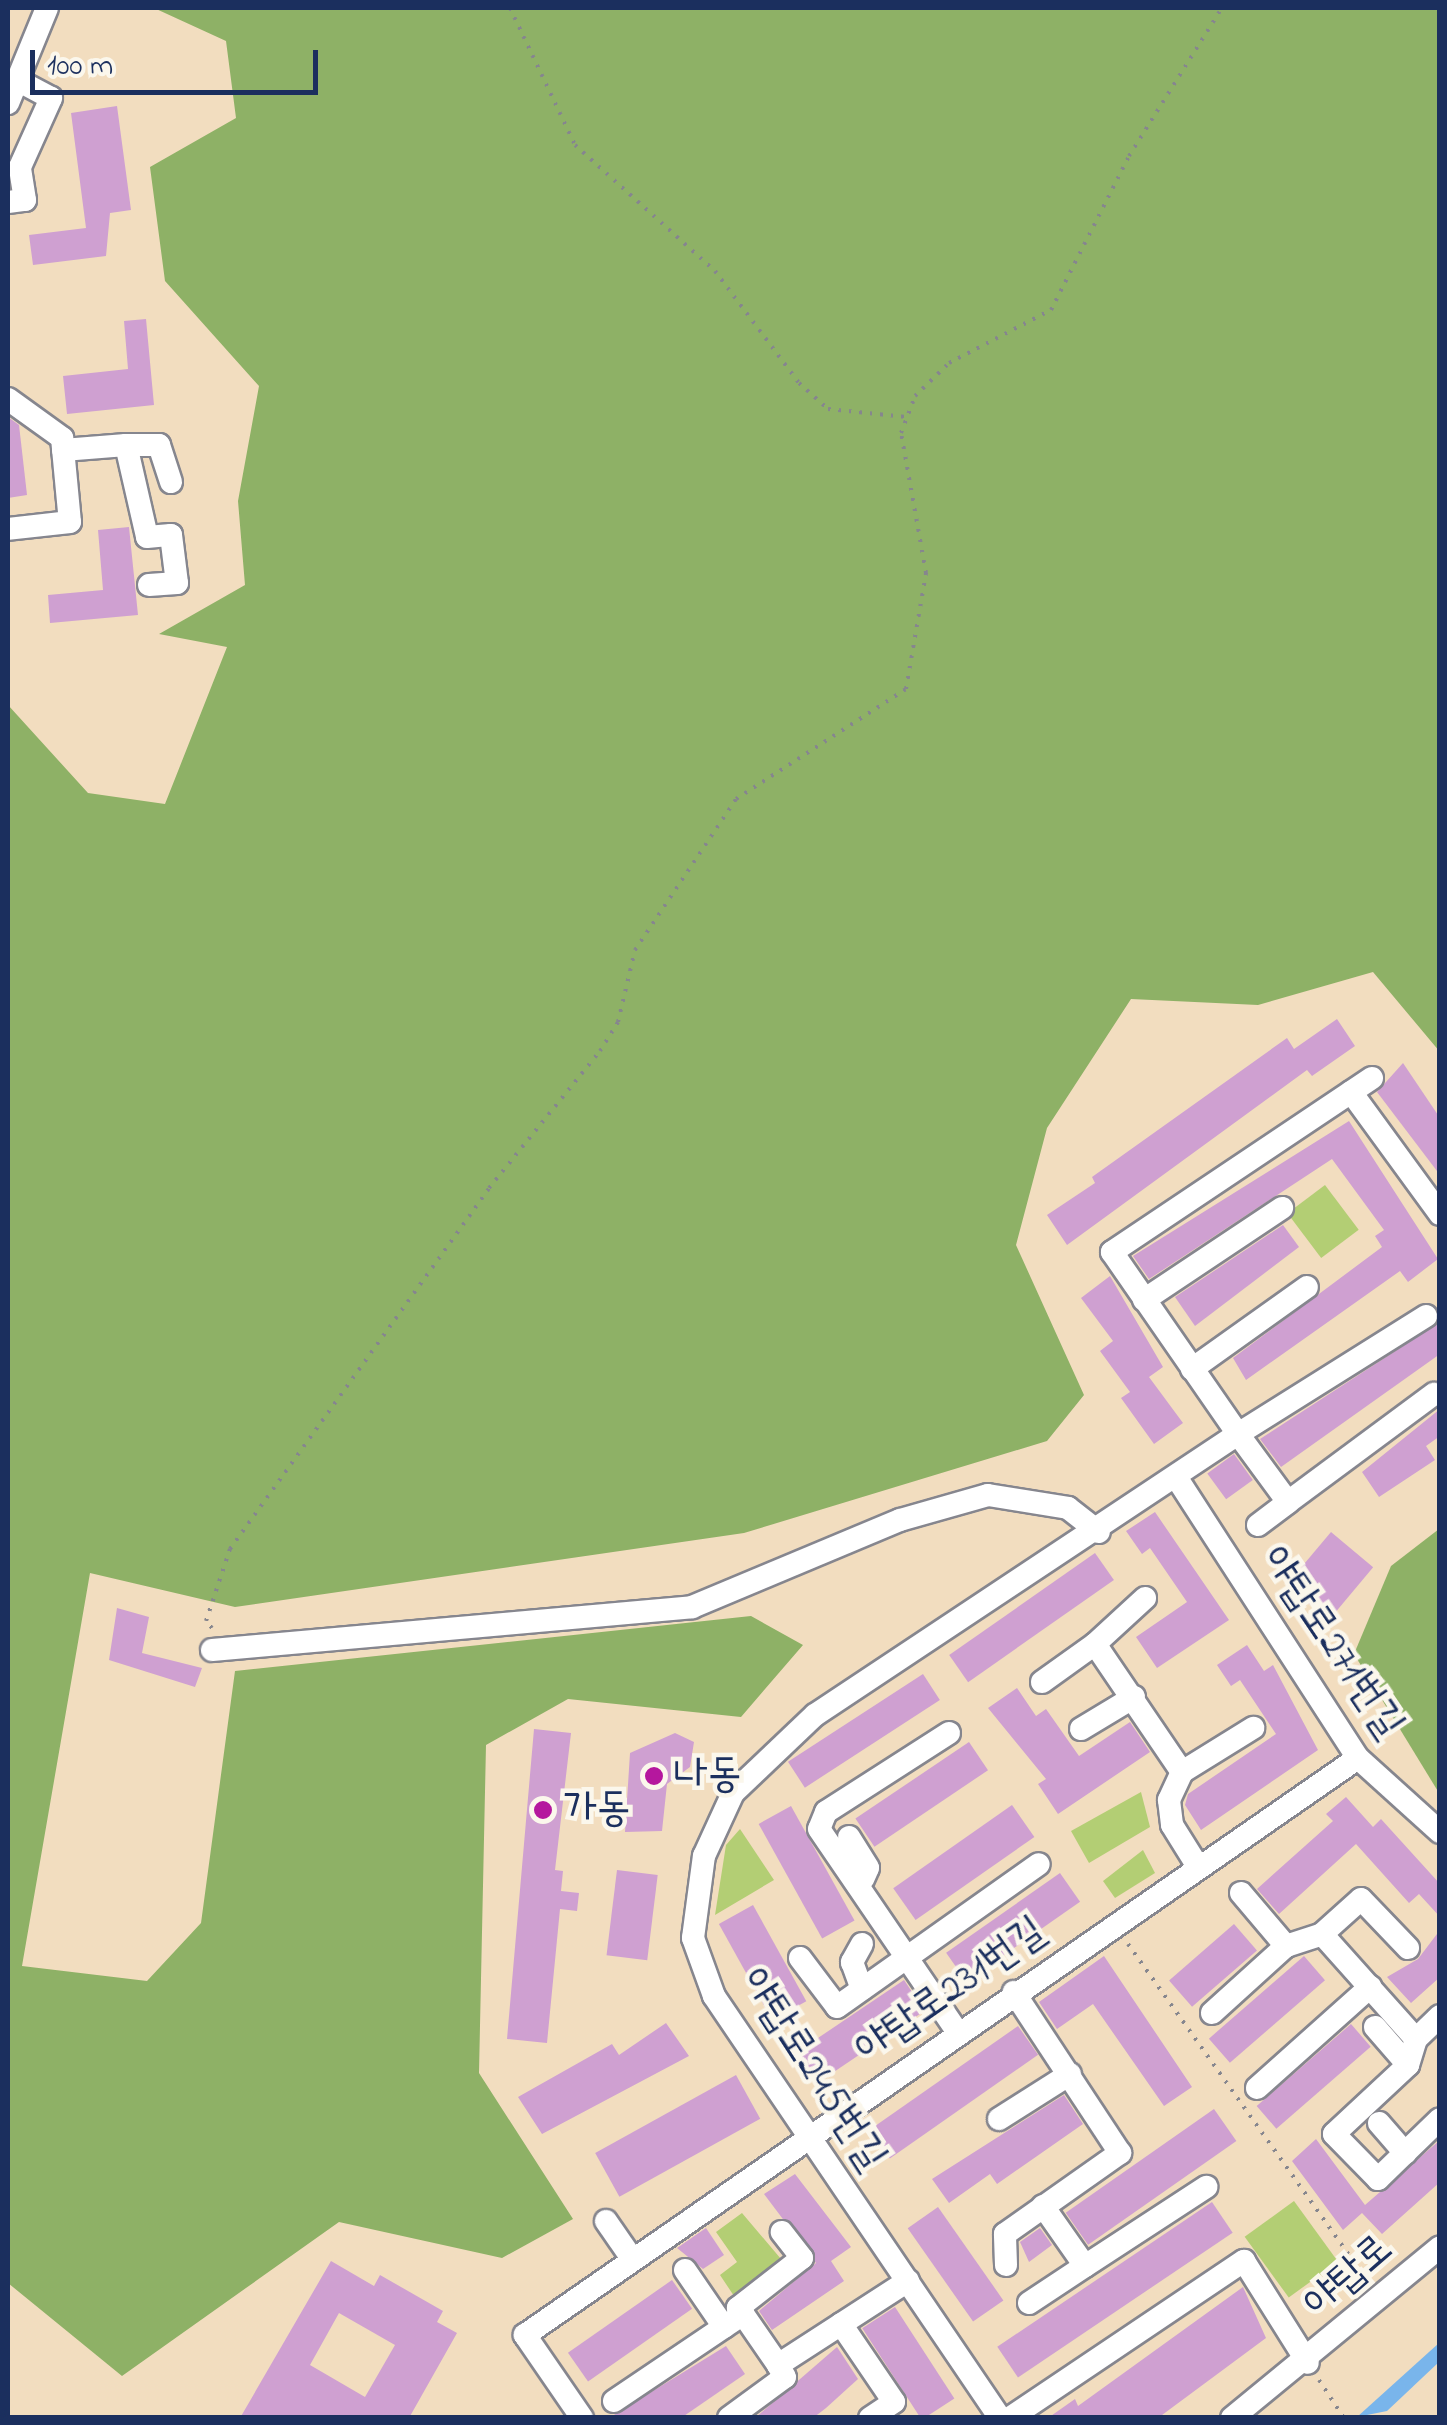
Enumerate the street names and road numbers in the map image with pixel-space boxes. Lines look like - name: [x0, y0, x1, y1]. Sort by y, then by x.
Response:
- street label: 야탑로271번길: [1248, 1537, 1414, 1749]
- street label: 야탑로231번길: [846, 1907, 1056, 2075]
- street label: 야탑로245번길: [728, 1959, 896, 2181]
- street label: 야탑로: [1294, 2225, 1404, 2329]

